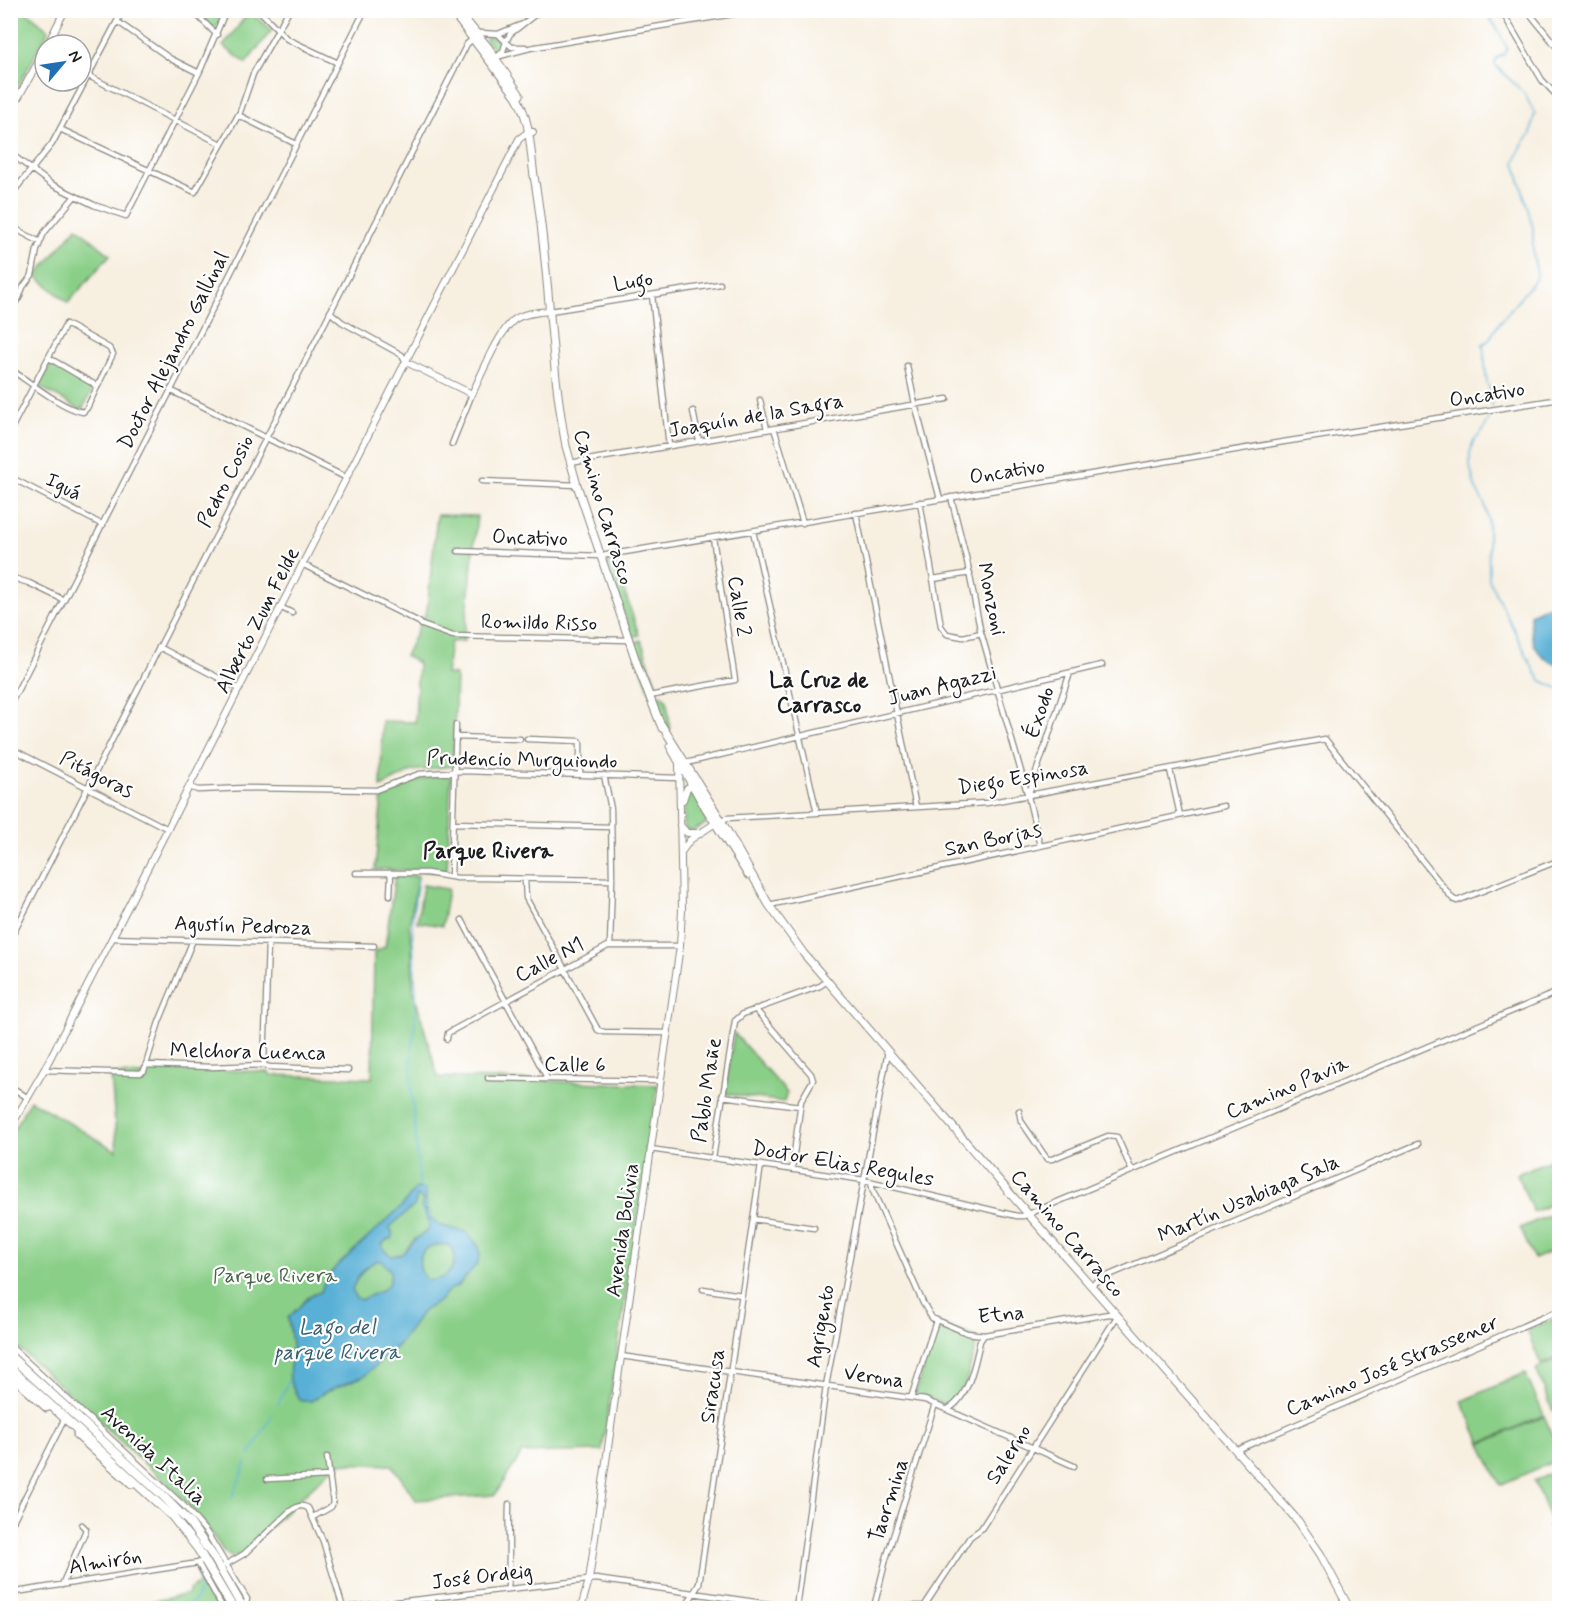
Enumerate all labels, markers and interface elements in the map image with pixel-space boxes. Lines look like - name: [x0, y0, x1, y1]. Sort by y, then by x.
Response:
- north arrow: [33, 33, 93, 93]
- text: N: [63, 47, 87, 66]
- street label: Doctor Alejandro Gallinal: [112, 247, 236, 454]
- street label: Lugo: [611, 265, 655, 301]
- street label: Oncativo: [1447, 375, 1527, 415]
- street label: Joaquín de la Sagra: [667, 387, 846, 447]
- street label: Camino Carrasco: [566, 426, 640, 588]
- street label: Pedro Cosio: [191, 430, 261, 533]
- street label: Oncativo: [967, 452, 1047, 492]
- street label: Iguá: [40, 466, 87, 508]
- street label: Oncativo: [491, 523, 569, 553]
- street label: Alberto Zum Felde: [209, 542, 307, 698]
- street label: Monzoni: [970, 560, 1012, 638]
- street label: Calle 2: [720, 574, 758, 639]
- street label: Romildo Risso: [481, 608, 597, 638]
- street label: Juan Agazzi: [885, 659, 1000, 714]
- district label: La Cruz de Carrasco: [769, 667, 869, 720]
- street label: Éxodo: [1018, 683, 1062, 742]
- street label: Pitágoras: [55, 744, 138, 805]
- street label: Prudencio Murguiondo: [426, 744, 618, 777]
- street label: Diego Espinosa: [956, 754, 1091, 804]
- street label: San Borjas: [942, 816, 1044, 864]
- district label: Parque Rivera: [423, 838, 554, 866]
- street label: Agustín Pedroza: [174, 910, 312, 942]
- street label: Calle N1: [510, 930, 589, 990]
- street label: Pablo Mañe: [685, 1036, 729, 1145]
- street label: Melchora Cuenca: [170, 1037, 326, 1067]
- street label: Camino Pavia: [1222, 1049, 1353, 1126]
- street label: Calle 6: [544, 1050, 606, 1080]
- street label: Doctor Elias Regules: [749, 1134, 936, 1195]
- street label: Martín Usabiaga Sala: [1153, 1148, 1343, 1250]
- street label: Avenida Bolivia: [600, 1161, 646, 1299]
- street label: Camino Carrasco: [1004, 1164, 1131, 1304]
- park label: Parque Rivera: [213, 1262, 338, 1290]
- street label: Agrigento: [800, 1282, 843, 1370]
- street label: Etna: [977, 1299, 1025, 1331]
- street label: Camino José Strassener: [1282, 1308, 1503, 1423]
- water label: Lago del parque Rivera: [274, 1314, 401, 1367]
- street label: Siracusa: [694, 1347, 732, 1425]
- street label: Verona: [842, 1359, 906, 1395]
- street label: Avenida Italia: [94, 1399, 212, 1512]
- street label: Salerno: [980, 1419, 1038, 1490]
- street label: Taormina: [862, 1455, 916, 1546]
- street label: Almirón: [67, 1542, 144, 1582]
- street label: José Ordeig: [430, 1557, 534, 1597]

